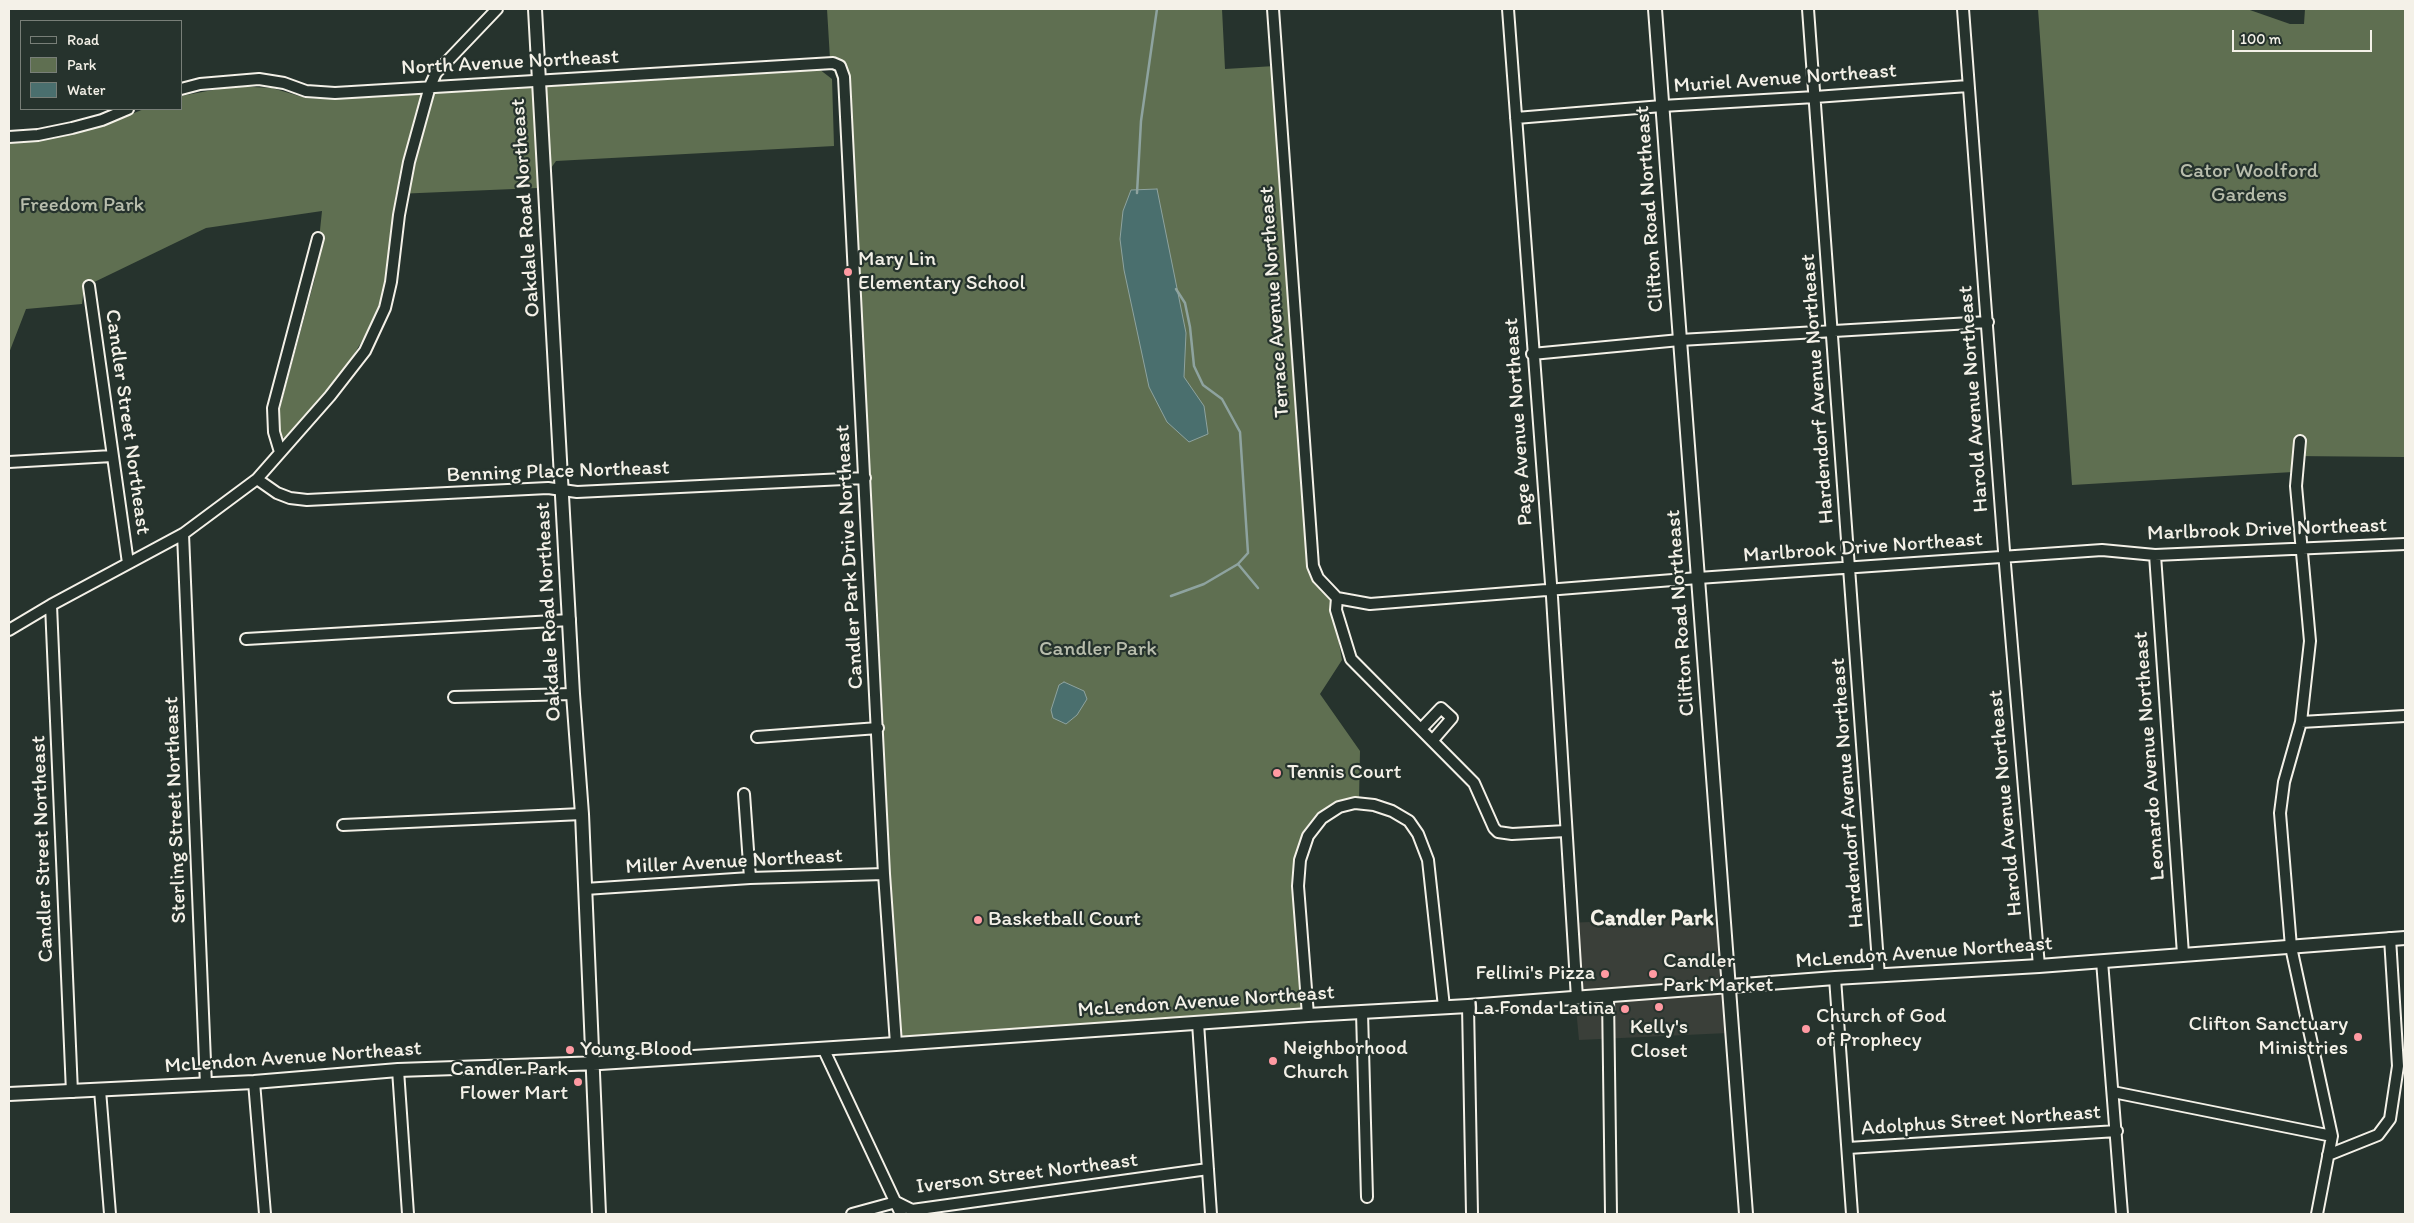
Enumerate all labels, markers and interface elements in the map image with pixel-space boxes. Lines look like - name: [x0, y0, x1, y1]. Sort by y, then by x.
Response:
- legend: [20, 20, 182, 110]
- scale bar: [2234, 20, 2374, 52]
- text: 100 m: [2240, 30, 2281, 48]
- text: Road: [67, 31, 99, 49]
- street label: North Avenue Northeast: [401, 45, 619, 81]
- text: Park: [67, 56, 97, 74]
- street label: Muriel Avenue Northeast: [1673, 59, 1897, 99]
- text: Water: [67, 81, 105, 99]
- street label: Oakdale Road Northeast: [506, 98, 546, 318]
- street label: Clifton Road Northeast: [1630, 105, 1670, 313]
- park label: Cator Woolford Gardens: [2180, 159, 2318, 209]
- street label: Terrace Avenue Northeast: [1254, 186, 1296, 418]
- park label: Freedom Park: [20, 193, 144, 219]
- place label: Mary Lin Elementary School: [858, 247, 1025, 297]
- street label: Hardendorf Avenue Northeast: [1796, 253, 1840, 525]
- marker: Mary Lin Elementary School: [842, 266, 854, 278]
- street label: Harold Avenue Northeast: [1954, 285, 1994, 513]
- street label: Candler Street Northeast: [99, 308, 155, 536]
- street label: Page Avenue Northeast: [1499, 317, 1539, 527]
- street label: Candler Park Drive Northeast: [830, 424, 870, 690]
- street label: Benning Place Northeast: [446, 456, 670, 488]
- street label: Oakdale Road Northeast: [531, 502, 567, 722]
- street label: Clifton Road Northeast: [1661, 509, 1701, 717]
- street label: Marlbrook Drive Northeast: [2147, 513, 2387, 547]
- street label: Marlbrook Drive Northeast: [1742, 527, 1984, 569]
- street label: Leonardo Avenue Northeast: [2129, 631, 2171, 881]
- park label: Candler Park: [1039, 637, 1157, 663]
- street label: Hardendorf Avenue Northeast: [1826, 657, 1870, 929]
- street label: Harold Avenue Northeast: [1984, 689, 2028, 917]
- street label: Sterling Street Northeast: [159, 696, 193, 924]
- street label: Candler Street Northeast: [26, 735, 60, 963]
- place label: Tennis Court: [1287, 760, 1401, 786]
- marker: Tennis Court: [1271, 767, 1283, 779]
- street label: Miller Avenue Northeast: [625, 844, 843, 880]
- district label: Candler Park: [1590, 906, 1714, 932]
- place label: Basketball Court: [988, 907, 1141, 933]
- marker: Basketball Court: [972, 914, 984, 926]
- street label: McLendon Avenue Northeast: [1795, 931, 2053, 975]
- place label: Candler Park Market: [1663, 949, 1773, 999]
- place label: Fellini's Pizza: [1475, 961, 1595, 987]
- marker: Fellini's Pizza: [1599, 968, 1611, 980]
- marker: Candler Park Market: [1647, 968, 1659, 980]
- street label: McLendon Avenue Northeast: [1077, 980, 1335, 1024]
- place label: La Fonda Latina: [1473, 996, 1615, 1022]
- marker: Kelly's Closet: [1653, 1001, 1665, 1013]
- marker: La Fonda Latina: [1619, 1003, 1631, 1015]
- place label: Church of God of Prophecy: [1816, 1004, 1946, 1054]
- place label: Clifton Sanctuary Ministries: [2189, 1012, 2348, 1062]
- place label: Kelly's Closet: [1630, 1015, 1688, 1065]
- marker: Church of God of Prophecy: [1800, 1023, 1812, 1035]
- marker: Clifton Sanctuary Ministries: [2352, 1031, 2364, 1043]
- street label: McLendon Avenue Northeast: [164, 1036, 422, 1080]
- place label: Neighborhood Church: [1283, 1036, 1408, 1086]
- place label: Young Blood: [580, 1037, 692, 1063]
- marker: Young Blood: [564, 1044, 576, 1056]
- marker: Neighborhood Church: [1267, 1055, 1279, 1067]
- place label: Candler Park Flower Mart: [450, 1057, 568, 1107]
- marker: Candler Park Flower Mart: [572, 1076, 584, 1088]
- street label: Adolphus Street Northeast: [1860, 1100, 2102, 1142]
- street label: Iverson Street Northeast: [915, 1148, 1139, 1200]

